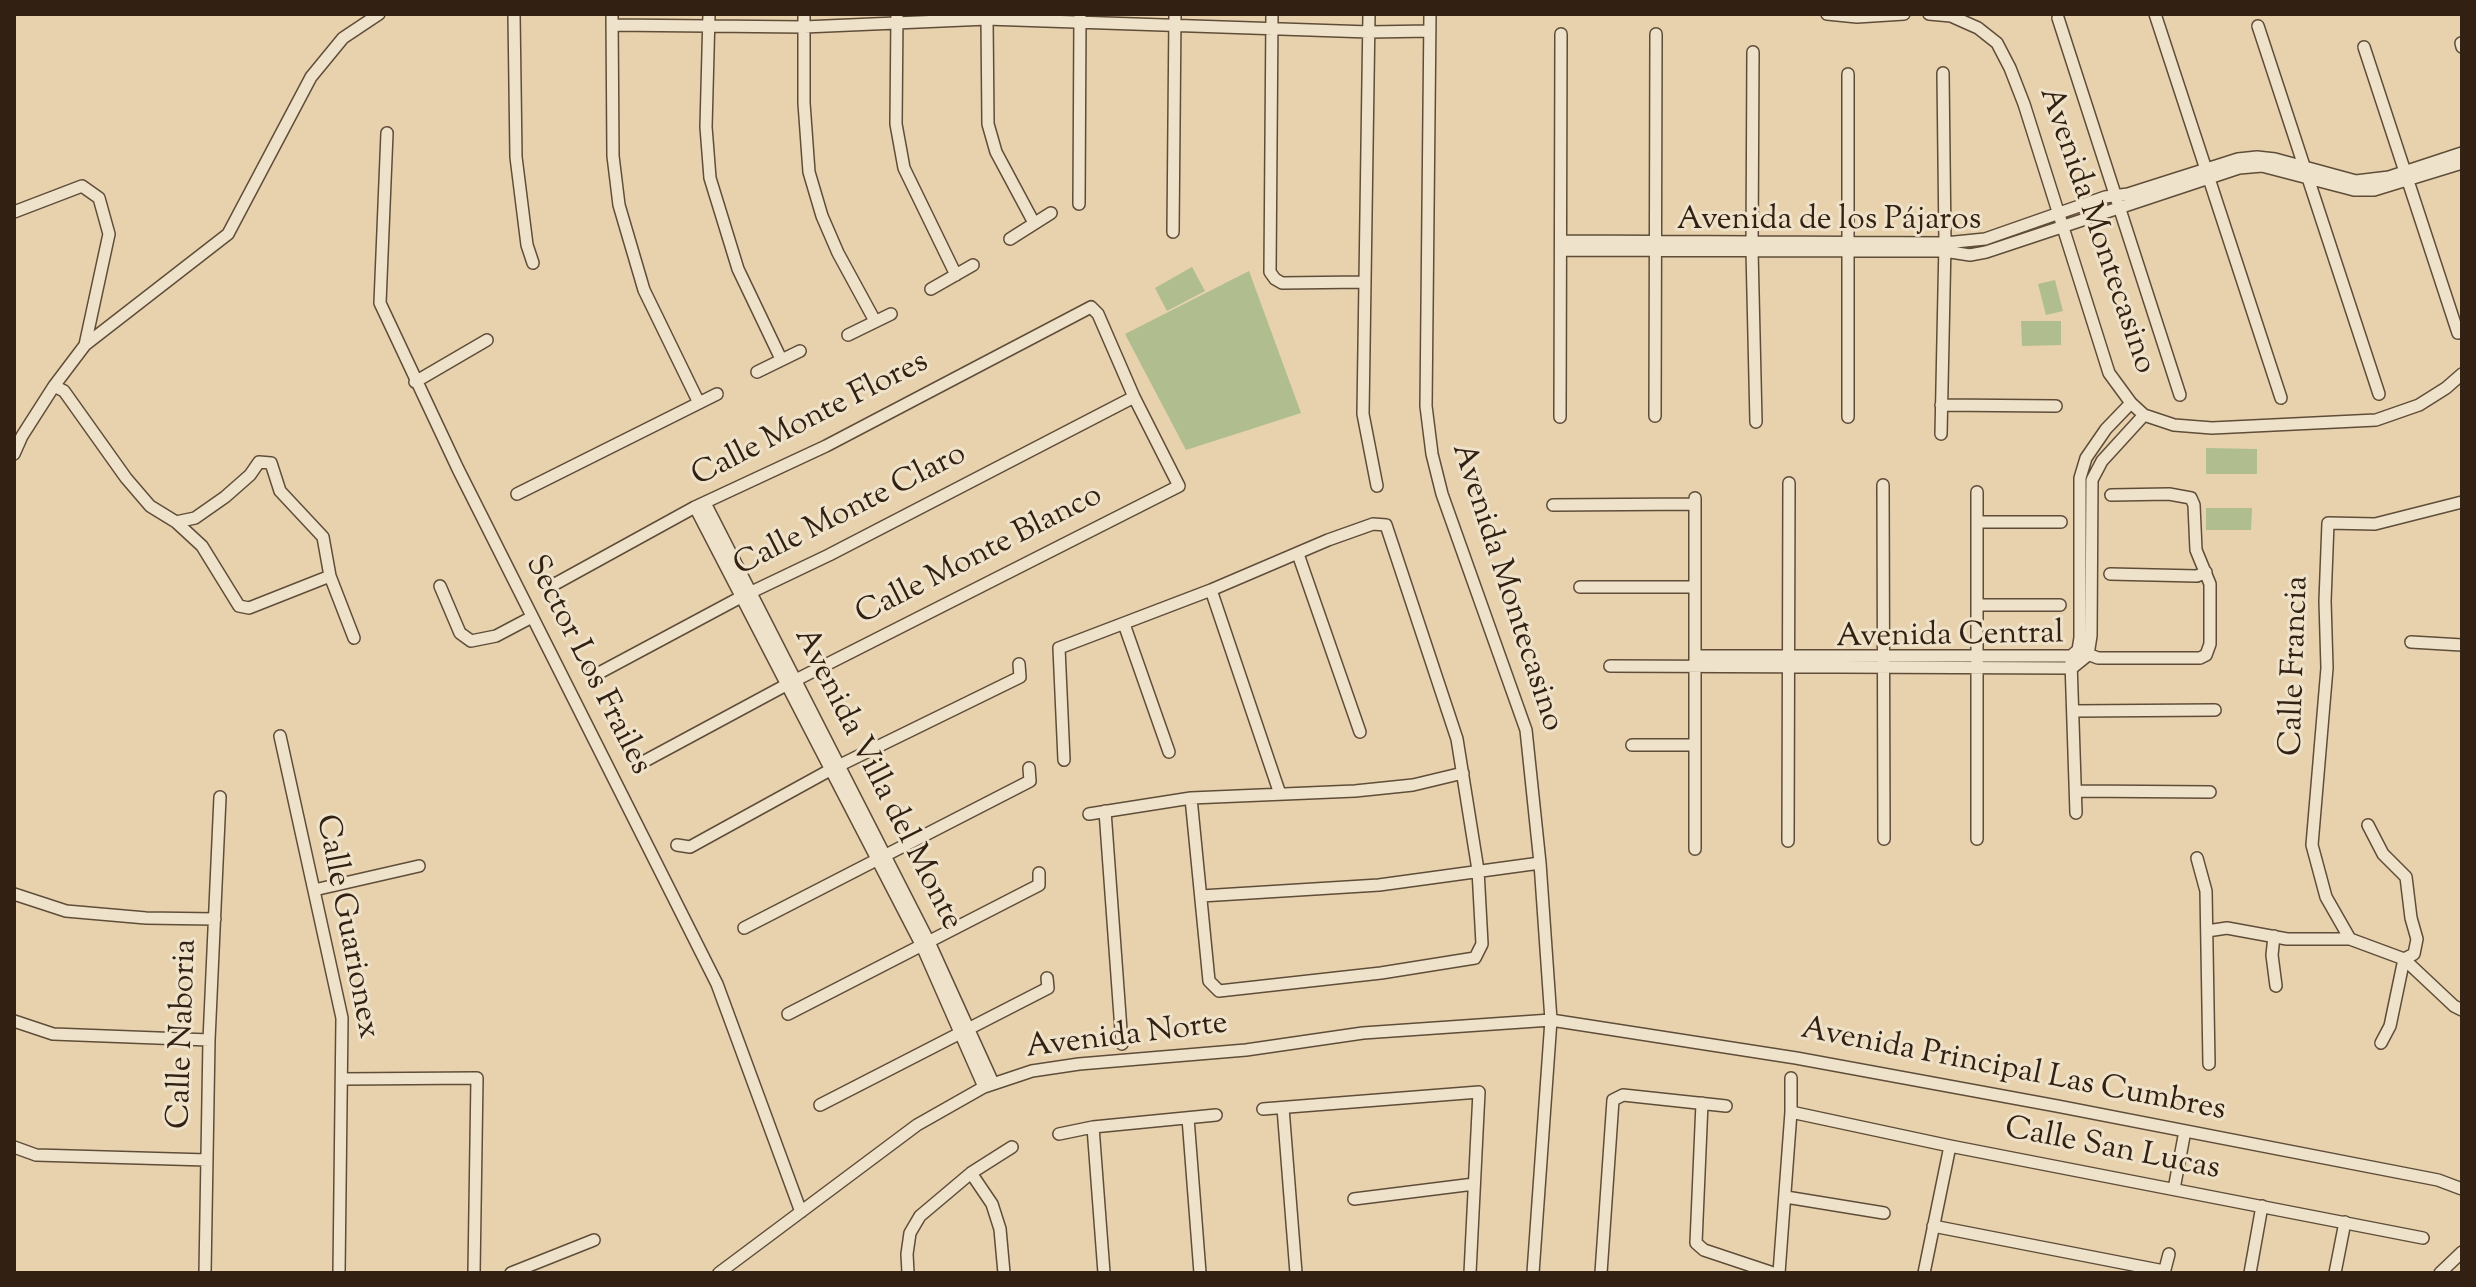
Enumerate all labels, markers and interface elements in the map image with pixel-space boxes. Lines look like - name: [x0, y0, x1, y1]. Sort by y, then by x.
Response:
- street label: Avenida Montecasino: [2028, 83, 2162, 379]
- street label: Avenida de los Pájaros: [1677, 204, 1981, 242]
- street label: Calle Monte Flores: [686, 345, 936, 497]
- street label: Calle Monte Claro: [728, 437, 974, 587]
- street label: Avenida Montecasino: [1440, 439, 1570, 737]
- street label: Calle Monte Blanco: [850, 478, 1110, 636]
- street label: Sector Los Frailes: [514, 550, 658, 782]
- street label: Calle Francia: [2275, 575, 2319, 757]
- street label: Avenida Central: [1836, 617, 2064, 659]
- street label: Avenida Villa del Monte: [783, 622, 969, 938]
- street label: Calle Guarionex: [304, 812, 386, 1042]
- street label: Calle Naboria: [162, 938, 208, 1130]
- street label: Avenida Norte: [1024, 1007, 1230, 1069]
- street label: Avenida Principal Las Cumbres: [1797, 1012, 2229, 1132]
- street label: Calle San Lucas: [2001, 1111, 2223, 1191]

